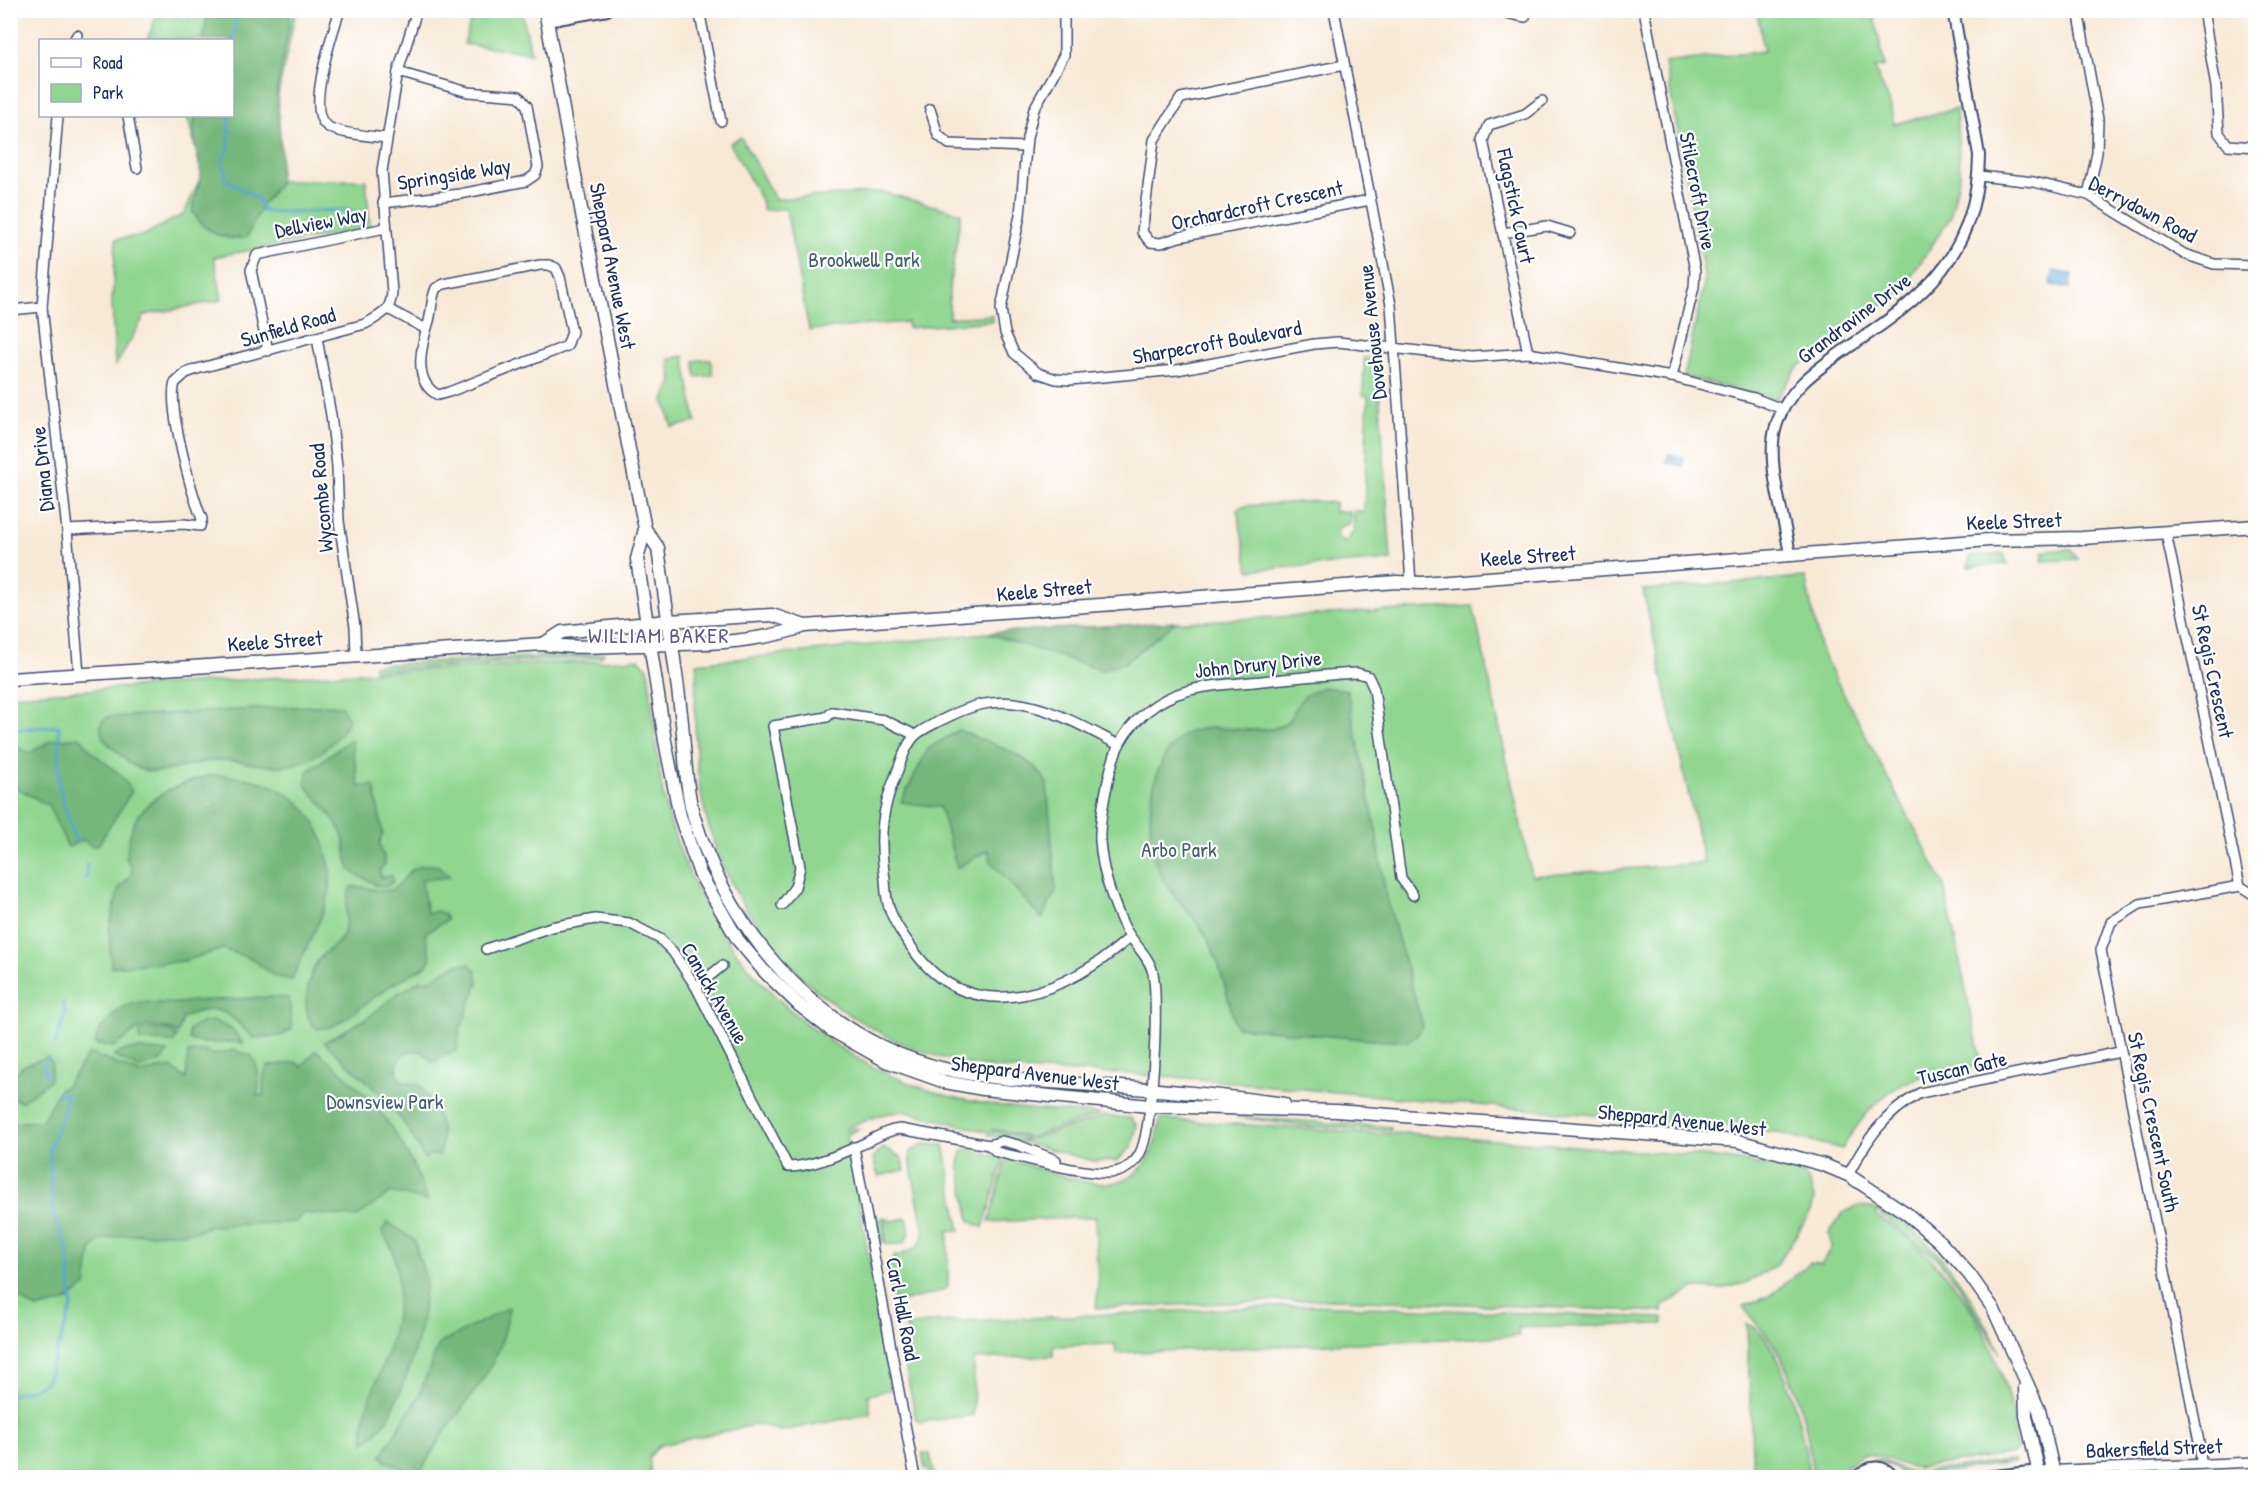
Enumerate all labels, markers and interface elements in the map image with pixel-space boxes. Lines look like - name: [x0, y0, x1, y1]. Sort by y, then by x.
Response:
- legend: [39, 39, 234, 117]
- text: Road: [93, 50, 123, 75]
- text: Park: [93, 80, 124, 105]
- street label: Stilecroft Drive: [1672, 130, 1724, 252]
- street label: Flagstick Court: [1490, 145, 1542, 267]
- street label: Springside Way: [395, 151, 513, 197]
- street label: Derrydown Road: [2084, 168, 2202, 250]
- street label: Orchardcroft Crescent: [1168, 172, 1346, 237]
- street label: Sheppard Avenue West: [583, 180, 643, 352]
- street label: Dellview Way: [272, 199, 370, 245]
- park label: Brookwell Park: [808, 245, 920, 274]
- street label: Dovehouse Avenue: [1351, 263, 1393, 401]
- street label: Grandravine Drive: [1791, 266, 1917, 370]
- street label: Sunfield Road: [237, 300, 339, 354]
- street label: Sharpecroft Boulevard: [1130, 313, 1304, 371]
- street label: Diana Drive: [23, 425, 61, 513]
- street label: Wycombe Road: [302, 442, 340, 554]
- street label: Keele Street: [1966, 505, 2063, 537]
- street label: Keele Street: [1479, 538, 1577, 574]
- street label: Keele Street: [995, 571, 1094, 609]
- street label: St Regis Crescent: [2185, 602, 2241, 741]
- district label: WILLIAM BAKER: [588, 620, 730, 650]
- street label: Keele Street: [226, 623, 324, 659]
- street label: John Drury Drive: [1193, 643, 1323, 685]
- park label: Arbo Park: [1141, 835, 1217, 864]
- street label: Canuck Avenue: [674, 937, 756, 1049]
- street label: St Regis Crescent South: [2121, 1029, 2187, 1215]
- street label: Tuscan Gate: [1914, 1044, 2010, 1092]
- street label: Sheppard Avenue West: [949, 1048, 1121, 1098]
- park label: Downsview Park: [327, 1087, 444, 1116]
- street label: Sheppard Avenue West: [1597, 1097, 1768, 1143]
- street label: Carl Hall Road: [879, 1255, 927, 1363]
- street label: Bakersfield Street: [2085, 1431, 2223, 1465]

